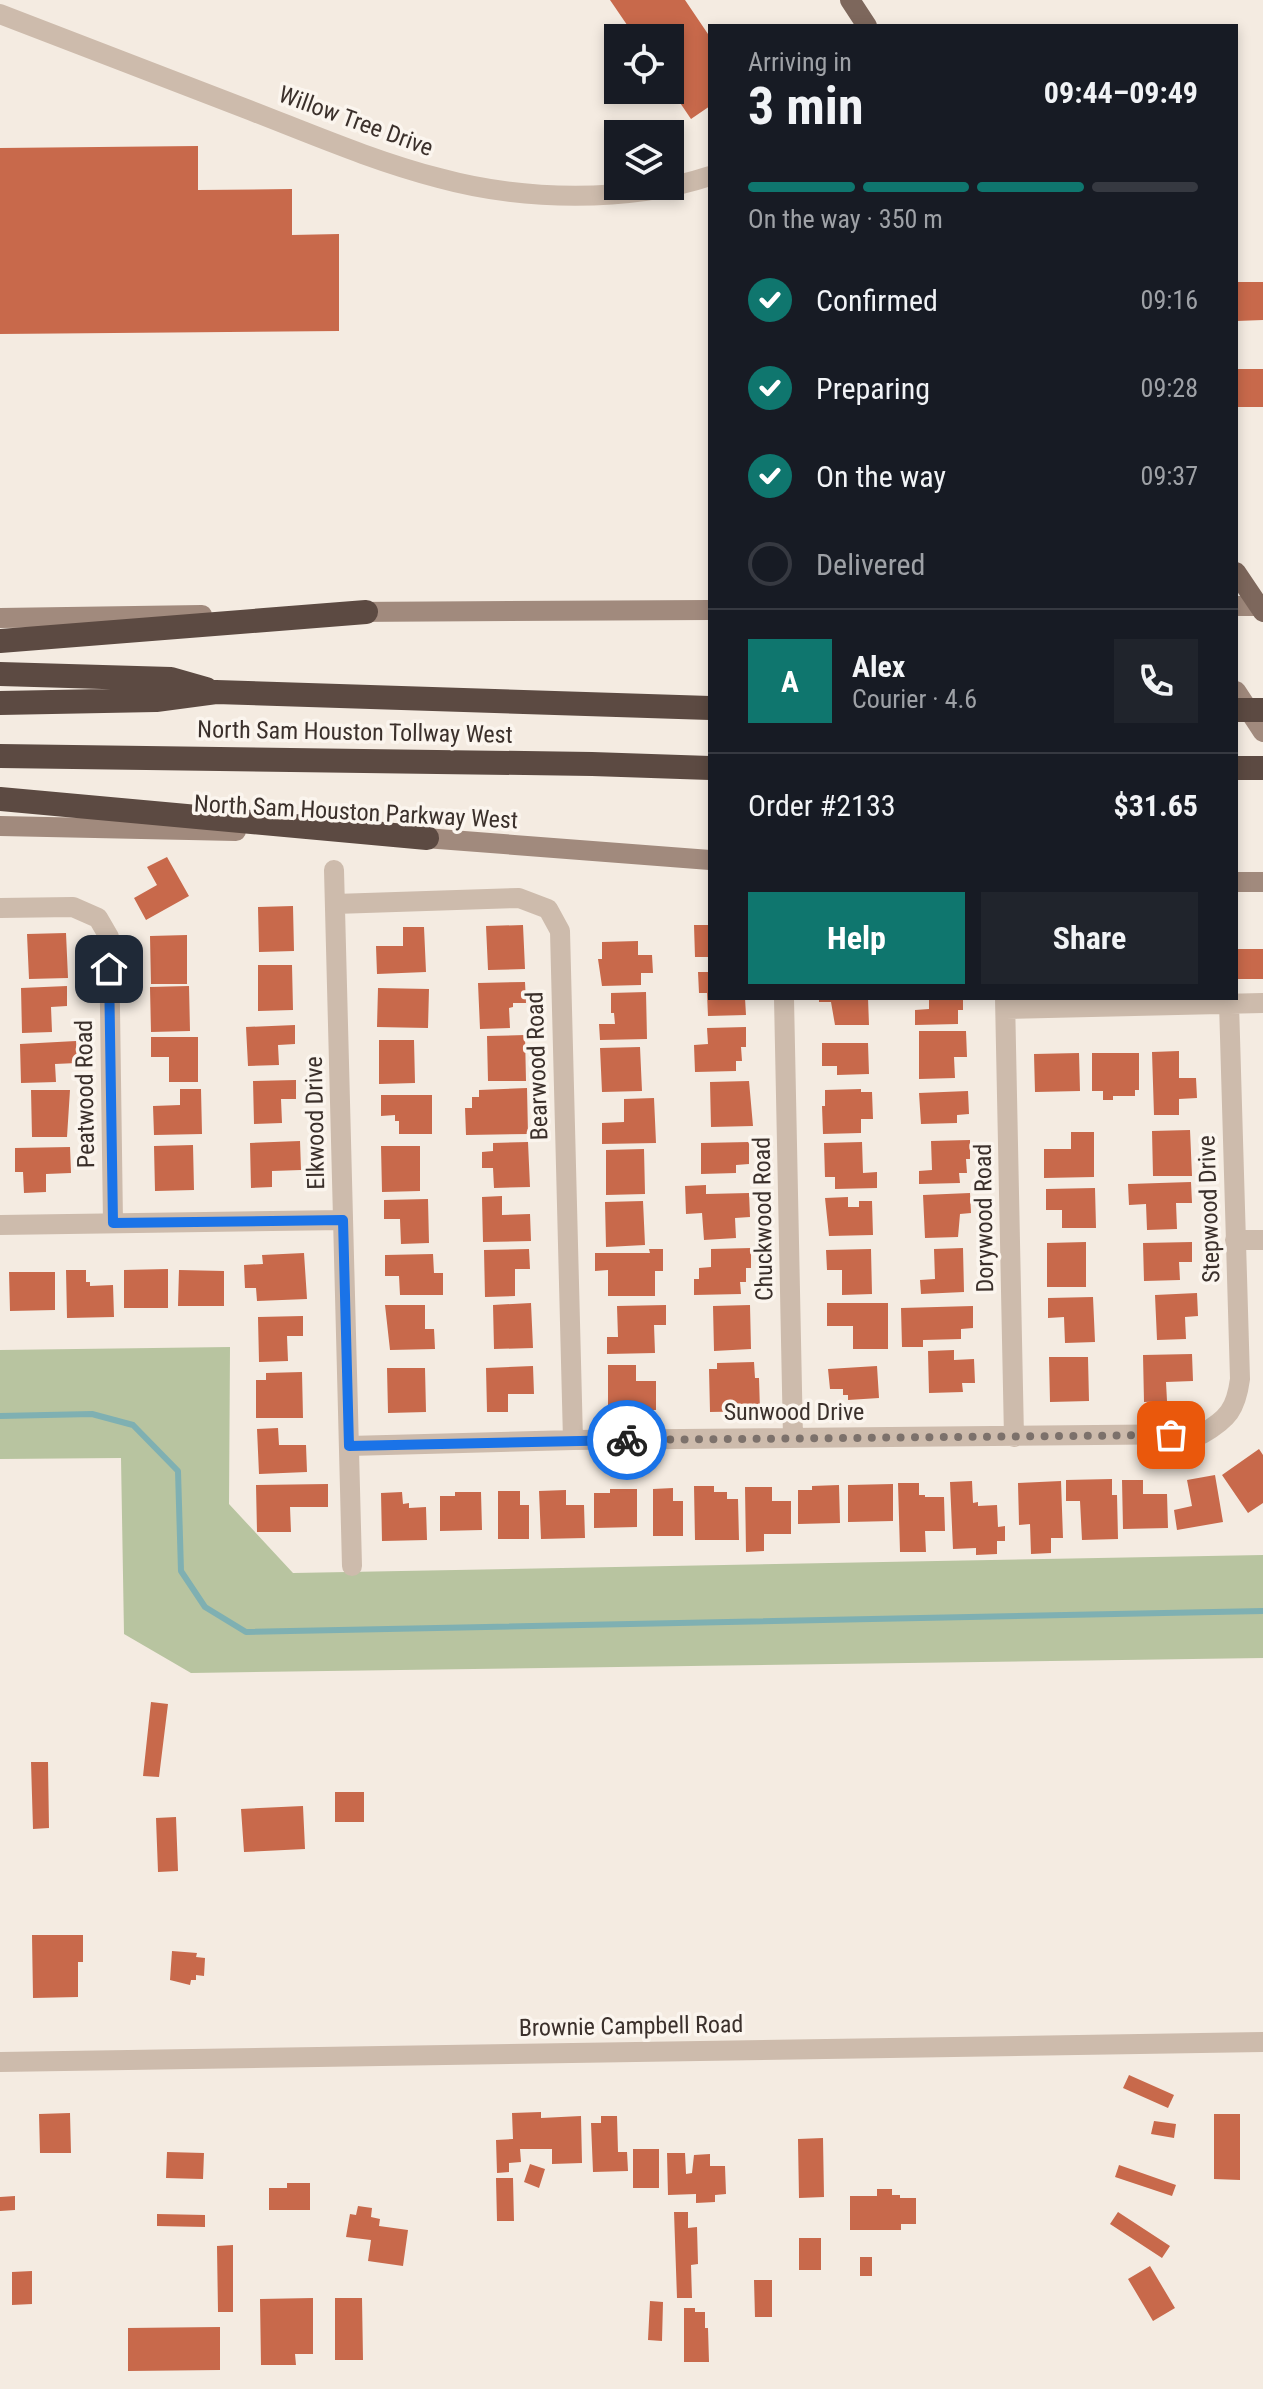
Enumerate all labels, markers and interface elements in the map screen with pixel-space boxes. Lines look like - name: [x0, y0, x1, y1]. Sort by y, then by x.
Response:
- map controls: [604, 24, 684, 200]
- button: locate: [604, 24, 684, 104]
- text: Arriving in: [748, 47, 852, 77]
- text: 09:44–09:49: [1044, 75, 1198, 110]
- text: 3 min: [748, 76, 864, 137]
- street label: Willow Tree Drive: [275, 80, 437, 162]
- button: layers: [604, 120, 684, 200]
- text: On the way · 350 m: [748, 204, 943, 234]
- icon: check: [748, 278, 792, 322]
- text: Confirmed: [816, 283, 938, 318]
- text: 09:16: [1141, 285, 1198, 315]
- icon: check: [748, 366, 792, 410]
- text: Preparing: [816, 371, 930, 406]
- text: 09:28: [1141, 373, 1198, 403]
- icon: check: [748, 454, 792, 498]
- text: On the way: [816, 459, 946, 494]
- text: 09:37: [1141, 461, 1198, 491]
- text: Delivered: [816, 547, 925, 582]
- button: phone: [1114, 639, 1198, 723]
- text: Alex: [852, 649, 905, 684]
- text: A: [781, 664, 799, 699]
- text: Courier · 4.6: [852, 684, 977, 714]
- street label: North Sam Houston Tollway West: [197, 715, 513, 749]
- text: Order #2133: [748, 788, 896, 823]
- text: $31.65: [1113, 788, 1198, 823]
- street label: North Sam Houston Parkway West: [193, 790, 519, 834]
- button: Help: [748, 892, 965, 984]
- button: Share: [981, 892, 1198, 984]
- pin: [75, 935, 143, 1003]
- icon: home: [87, 947, 131, 991]
- street label: Bearwood Road: [520, 991, 554, 1141]
- street label: Peatwood Road: [70, 1020, 100, 1168]
- street label: Elkwood Drive: [300, 1056, 330, 1190]
- street label: Stepwood Drive: [1192, 1135, 1226, 1283]
- street label: Chuckwood Road: [748, 1137, 778, 1301]
- street label: Dorywood Road: [969, 1143, 999, 1293]
- street label: Sunwood Drive: [724, 1398, 864, 1426]
- courier: [587, 1400, 667, 1480]
- pin: [1137, 1401, 1205, 1469]
- icon: bag: [1149, 1413, 1193, 1457]
- icon: bike: [605, 1418, 649, 1462]
- street label: Brownie Campbell Road: [519, 2010, 743, 2042]

